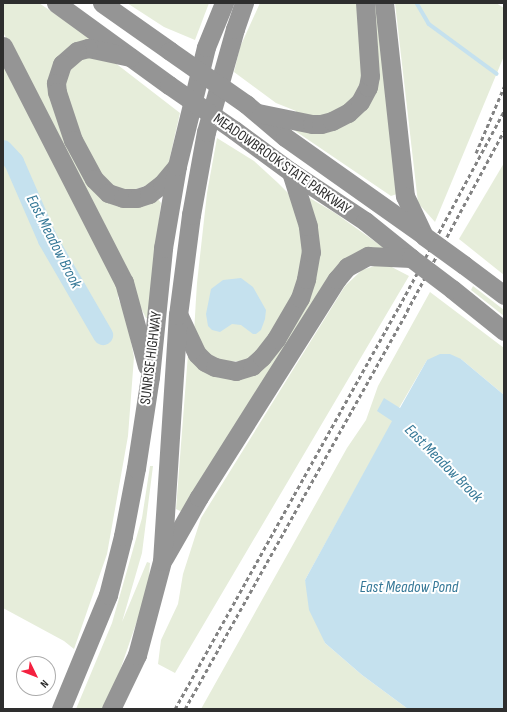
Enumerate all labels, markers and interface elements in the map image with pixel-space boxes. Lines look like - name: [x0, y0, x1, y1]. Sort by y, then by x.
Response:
- street label: MEADOWBROOK STATE PARKWAY: [210, 110, 354, 218]
- water label: East Meadow Brook: [21, 192, 85, 292]
- street label: SUNRISE HIGHWAY: [136, 310, 166, 406]
- water label: East Meadow Brook: [400, 421, 486, 507]
- water label: East Meadow Pond: [360, 578, 458, 598]
- north arrow: [16, 656, 56, 696]
- text: N: [38, 677, 51, 690]

